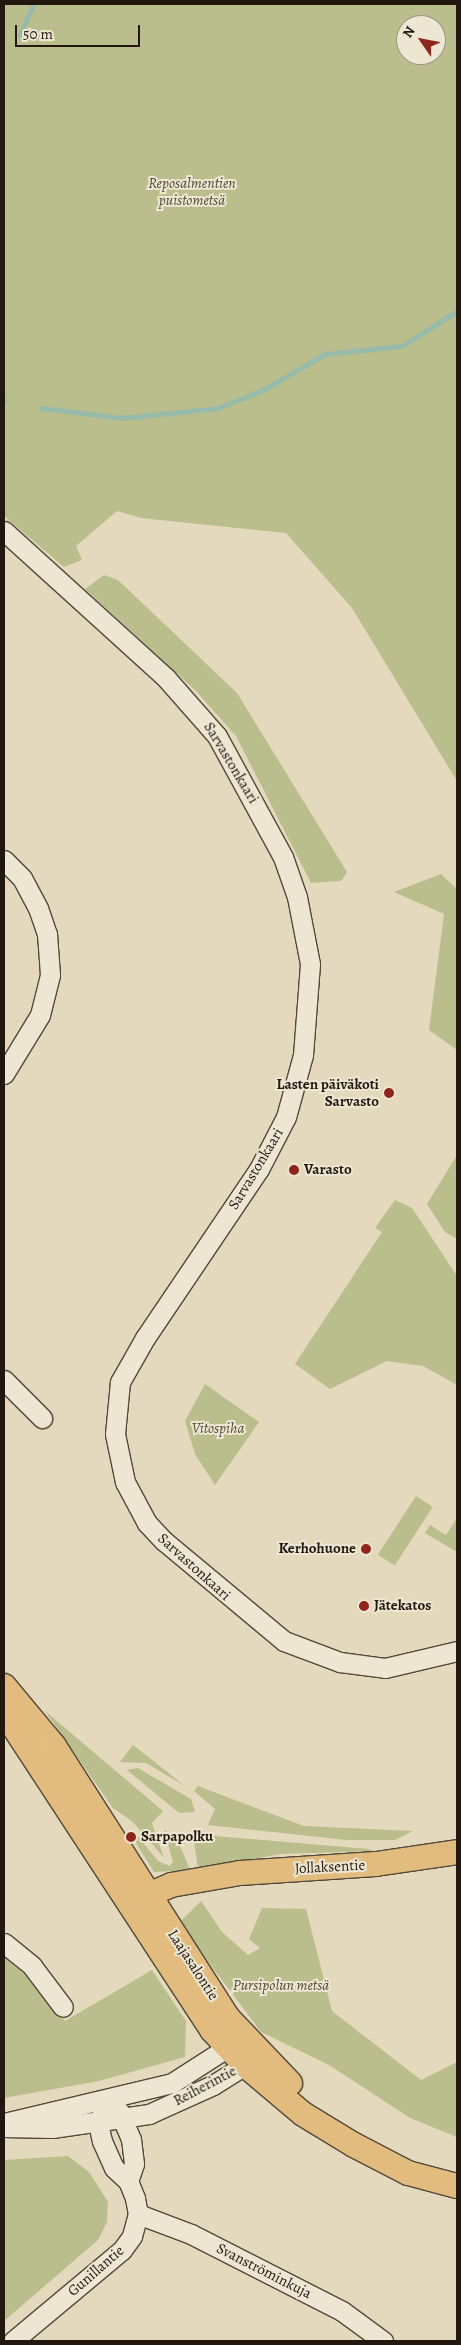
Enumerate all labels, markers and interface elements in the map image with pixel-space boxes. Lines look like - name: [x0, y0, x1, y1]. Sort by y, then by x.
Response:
- scale bar: [18, 15, 142, 47]
- north arrow: [396, 15, 446, 65]
- text: N: [398, 23, 420, 42]
- text: 50 m: [23, 24, 53, 44]
- park label: Reposalmentien puistometsä: [148, 174, 236, 209]
- street label: Sarvastonkaari: [200, 719, 262, 807]
- place label: Lasten päiväkoti Sarvasto: [277, 1075, 379, 1110]
- marker: Lasten päiväkoti Sarvasto: [383, 1087, 395, 1099]
- street label: Sarvastonkaari: [225, 1125, 287, 1213]
- place label: Varasto: [304, 1161, 352, 1179]
- marker: Varasto: [288, 1164, 300, 1176]
- park label: Vitospiha: [192, 1420, 244, 1438]
- street label: Sarvastonkaari: [154, 1530, 234, 1604]
- place label: Kerhohuone: [278, 1540, 356, 1558]
- marker: Kerhohuone: [360, 1543, 372, 1555]
- place label: Jätekatos: [374, 1597, 431, 1615]
- marker: Jätekatos: [358, 1600, 370, 1612]
- place label: Sarpapolku: [141, 1828, 213, 1846]
- marker: Sarpapolku: [125, 1831, 137, 1843]
- street label: Jollaksentie: [294, 1856, 366, 1878]
- street label: Laajasalontie: [164, 1926, 222, 2004]
- park label: Pursipolun metsä: [233, 1977, 329, 1995]
- street label: Reiherintie: [171, 2062, 239, 2110]
- street label: Svanströminkuja: [213, 2239, 315, 2303]
- street label: Gunillantie: [64, 2242, 128, 2300]

